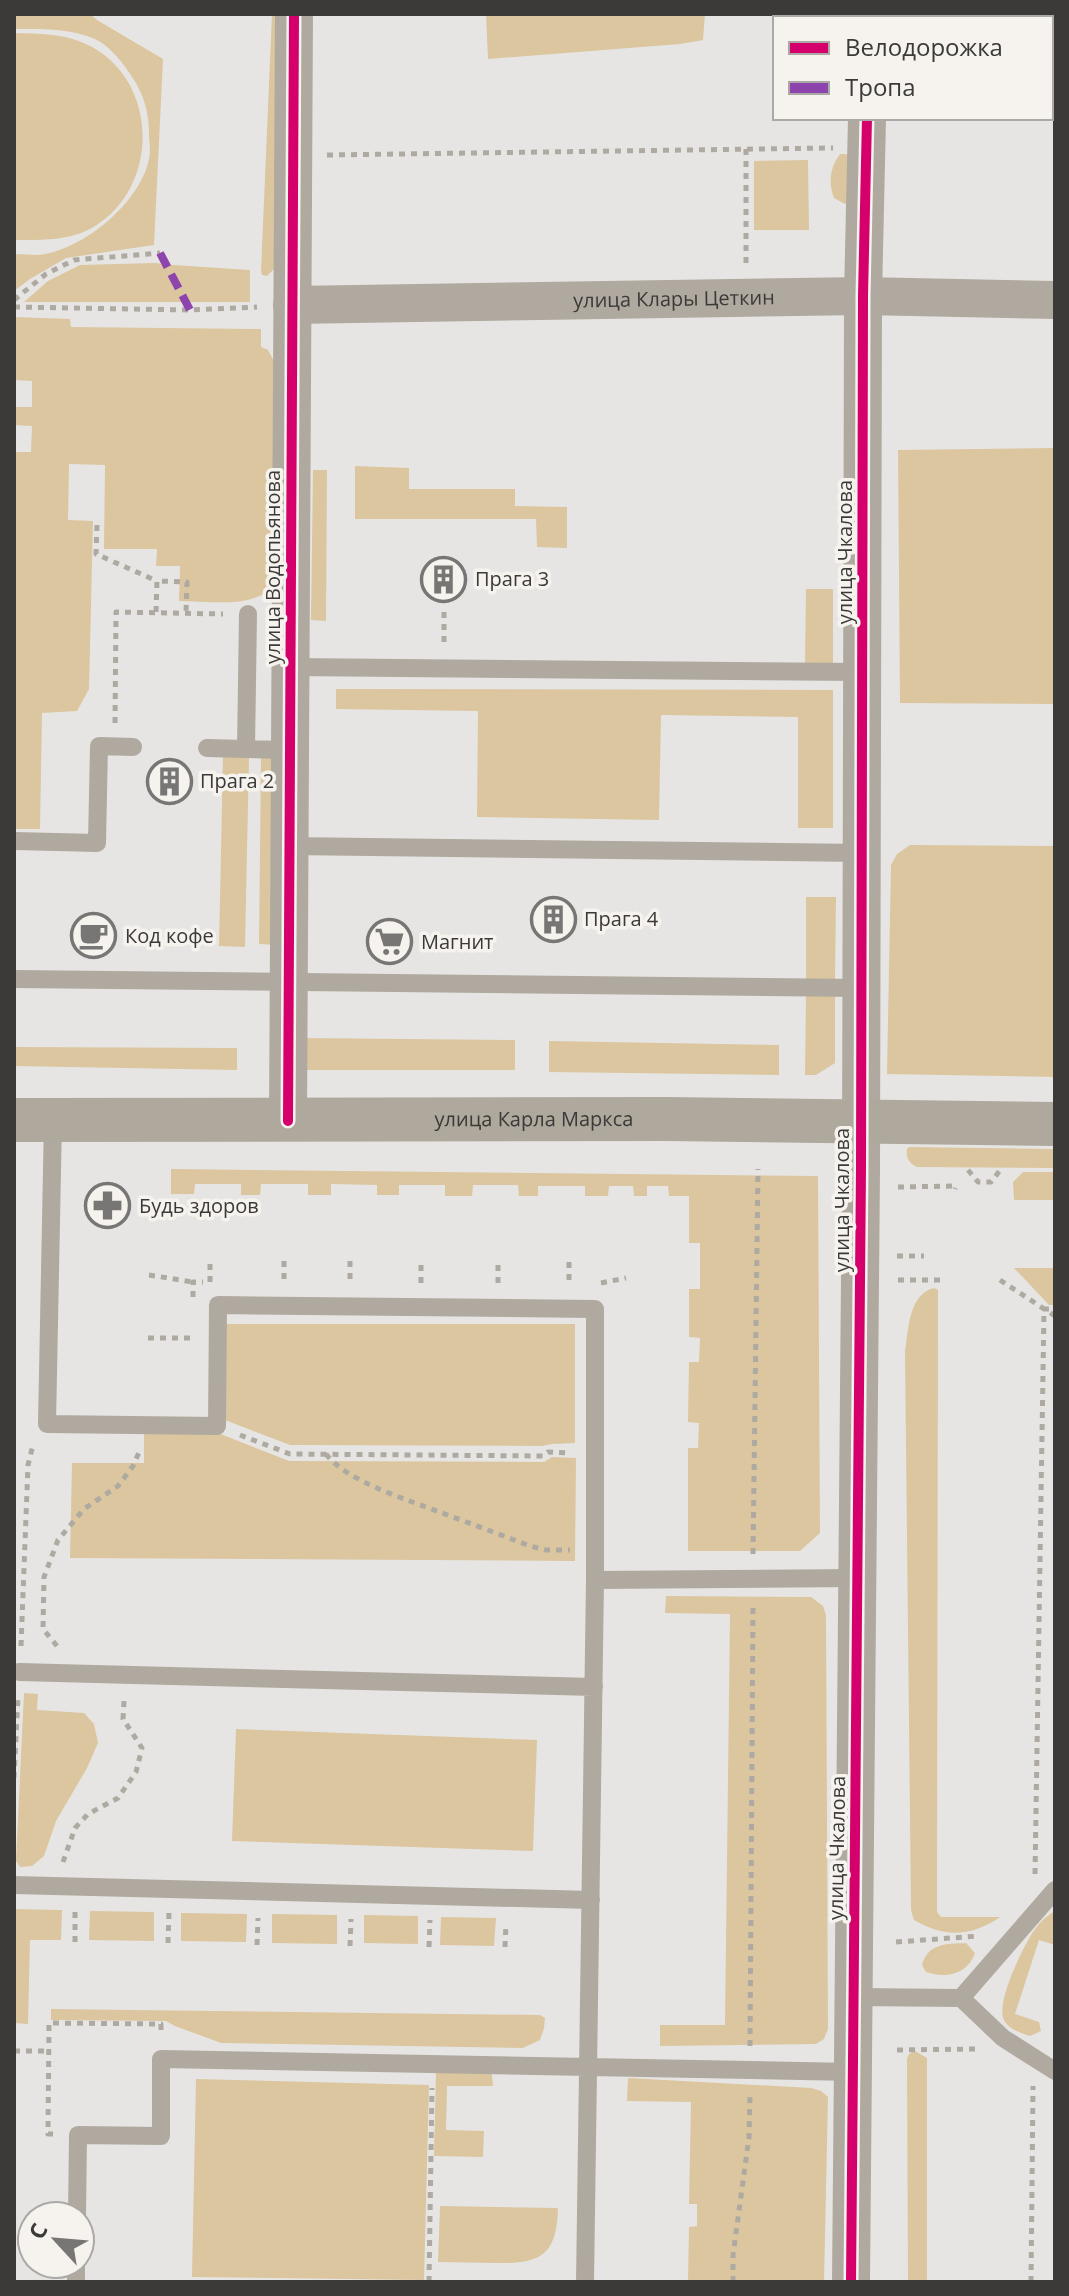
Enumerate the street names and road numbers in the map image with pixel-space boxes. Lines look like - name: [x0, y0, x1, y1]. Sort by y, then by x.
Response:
- street label: улица Клары Цеткин: [573, 283, 775, 314]
- street label: улица Водопьянова: [259, 470, 286, 664]
- street label: улица Чкалова: [831, 480, 858, 624]
- street label: улица Карла Маркса: [435, 1105, 633, 1132]
- street label: улица Чкалова: [828, 1128, 855, 1272]
- street label: улица Чкалова: [822, 1776, 851, 1920]

